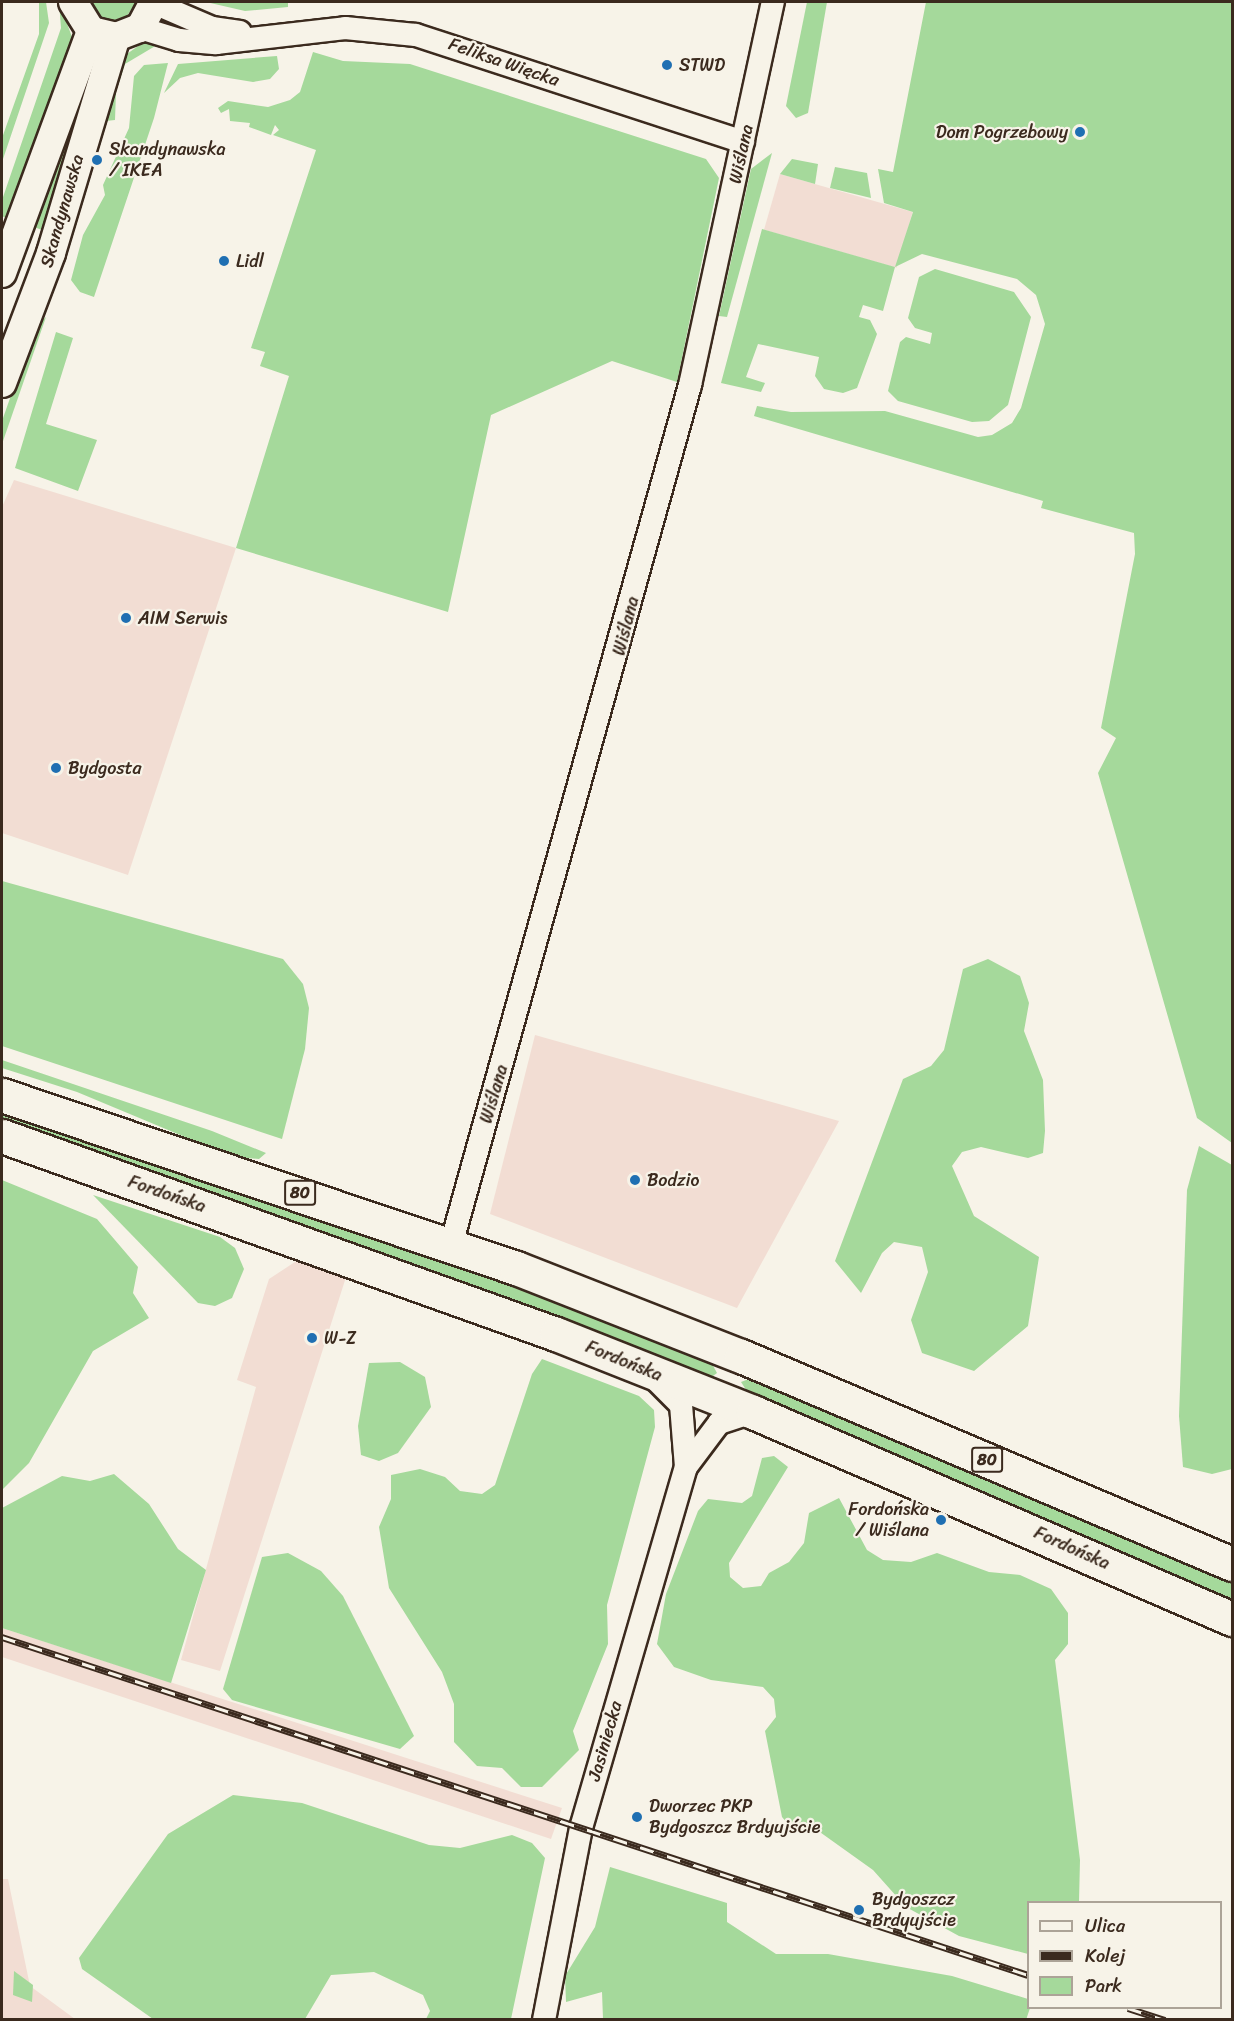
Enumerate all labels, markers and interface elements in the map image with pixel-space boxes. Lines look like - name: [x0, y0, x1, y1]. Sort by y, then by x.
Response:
- street label: Feliksa Więcka: [446, 33, 562, 91]
- place label: STWD: [679, 54, 725, 76]
- marker: STWD: [660, 58, 674, 72]
- place label: Dom Pogrzebowy: [935, 121, 1068, 143]
- street label: Wiślana: [724, 122, 758, 186]
- marker: Dom Pogrzebowy: [1073, 125, 1087, 139]
- place label: Skandynawska / IKEA: [109, 139, 225, 182]
- street label: Skandynawska: [36, 152, 88, 270]
- marker: Skandynawska / IKEA: [90, 153, 104, 167]
- place label: Lidl: [236, 250, 264, 272]
- marker: Lidl: [217, 254, 231, 268]
- street label: Wiślana: [608, 594, 644, 658]
- place label: AIM Serwis: [138, 607, 227, 629]
- marker: AIM Serwis: [119, 611, 133, 625]
- place label: Bydgosta: [68, 757, 142, 779]
- marker: Bydgosta: [49, 761, 63, 775]
- street label: Wiślana: [475, 1062, 513, 1126]
- place label: Bodzio: [647, 1169, 699, 1191]
- street label: Fordońska: [125, 1171, 209, 1217]
- marker: Bodzio: [628, 1173, 642, 1187]
- road number: 80: [284, 1180, 316, 1206]
- place label: W-Z: [324, 1327, 357, 1349]
- marker: W-Z: [305, 1331, 319, 1345]
- street label: Fordońska: [583, 1336, 665, 1386]
- road number: 80: [970, 1447, 1004, 1473]
- place label: Fordońska / Wiślana: [848, 1499, 929, 1541]
- marker: Fordońska / Wiślana: [934, 1513, 948, 1527]
- street label: Fordońska: [1031, 1522, 1113, 1574]
- street label: Jasiniecka: [583, 1699, 627, 1783]
- place label: Dworzec PKP Bydgoszcz Brdyujście: [649, 1796, 820, 1838]
- marker: Dworzec PKP Bydgoszcz Brdyujście: [630, 1810, 644, 1824]
- place label: Bydgoszcz Brdyujście: [872, 1889, 956, 1932]
- marker: Bydgoszcz Brdyujście: [850, 1901, 868, 1919]
- legend: [1027, 1901, 1222, 2009]
- text: Ulica: [1085, 1910, 1125, 1942]
- text: Kolej: [1085, 1940, 1125, 1972]
- text: Park: [1085, 1970, 1122, 2002]

